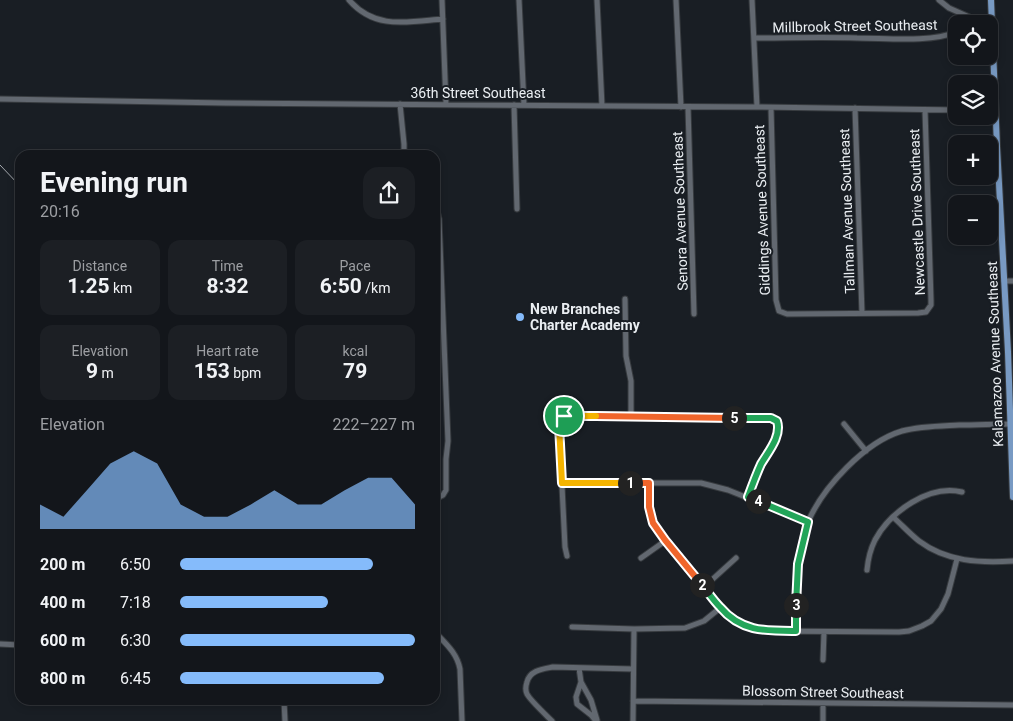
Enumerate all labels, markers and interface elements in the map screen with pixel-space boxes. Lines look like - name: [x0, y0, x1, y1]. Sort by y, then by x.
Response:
- map controls: [948, 15, 998, 245]
- button: locate: [948, 15, 998, 65]
- street label: Millbrook Street Southeast: [772, 17, 938, 35]
- button: layers: [948, 75, 998, 125]
- street label: 36th Street Southeast: [410, 85, 546, 101]
- street label: Giddings Avenue Southeast: [751, 124, 773, 296]
- street label: Tallman Avenue Southeast: [836, 128, 858, 294]
- street label: Newcastle Drive Southeast: [906, 128, 928, 296]
- street label: Senora Avenue Southeast: [669, 131, 691, 291]
- button: +: [948, 135, 998, 185]
- text: Evening run: [40, 166, 188, 199]
- button: share: [363, 167, 415, 219]
- button: −: [948, 195, 998, 245]
- text: 20:16: [40, 202, 80, 221]
- text: Distance: [73, 258, 127, 274]
- text: Time: [212, 258, 243, 274]
- text: Pace: [340, 258, 371, 274]
- street label: Kalamazoo Avenue Southeast: [984, 260, 1006, 447]
- text: 1.25: [67, 274, 110, 298]
- text: 8:32: [206, 274, 249, 298]
- text: 6:50: [320, 274, 362, 298]
- text: km: [110, 280, 132, 296]
- text: /km: [362, 280, 391, 296]
- place label: New Branches Charter Academy: [530, 301, 641, 333]
- marker: New Branches Charter Academy: [514, 311, 526, 323]
- text: Elevation: [71, 343, 128, 359]
- text: Heart rate: [196, 343, 259, 359]
- text: kcal: [343, 343, 368, 359]
- text: 9: [86, 359, 98, 383]
- text: 153: [194, 359, 230, 383]
- text: 79: [343, 359, 367, 383]
- text: m: [98, 365, 114, 381]
- text: bpm: [230, 365, 261, 381]
- pin: [543, 395, 585, 437]
- icon: arrive: [550, 402, 578, 430]
- pin: 5: [722, 406, 746, 430]
- text: 5: [730, 410, 739, 426]
- text: Elevation: [40, 415, 105, 434]
- text: 222–227 m: [333, 415, 415, 434]
- pin: 1: [618, 470, 642, 496]
- text: 1: [626, 475, 635, 491]
- pin: 4: [746, 488, 770, 514]
- text: 4: [754, 493, 763, 509]
- text: 200 m: [40, 555, 85, 574]
- text: 6:50: [120, 555, 151, 574]
- pin: 2: [690, 572, 714, 598]
- text: 2: [698, 577, 707, 593]
- pin: 3: [784, 592, 808, 618]
- text: 400 m: [40, 593, 85, 612]
- text: 7:18: [120, 593, 151, 612]
- text: 3: [792, 597, 801, 613]
- text: 600 m: [40, 631, 85, 650]
- text: 6:30: [120, 631, 151, 650]
- text: 800 m: [40, 669, 85, 688]
- text: 6:45: [120, 669, 151, 688]
- street label: Blossom Street Southeast: [742, 683, 904, 701]

